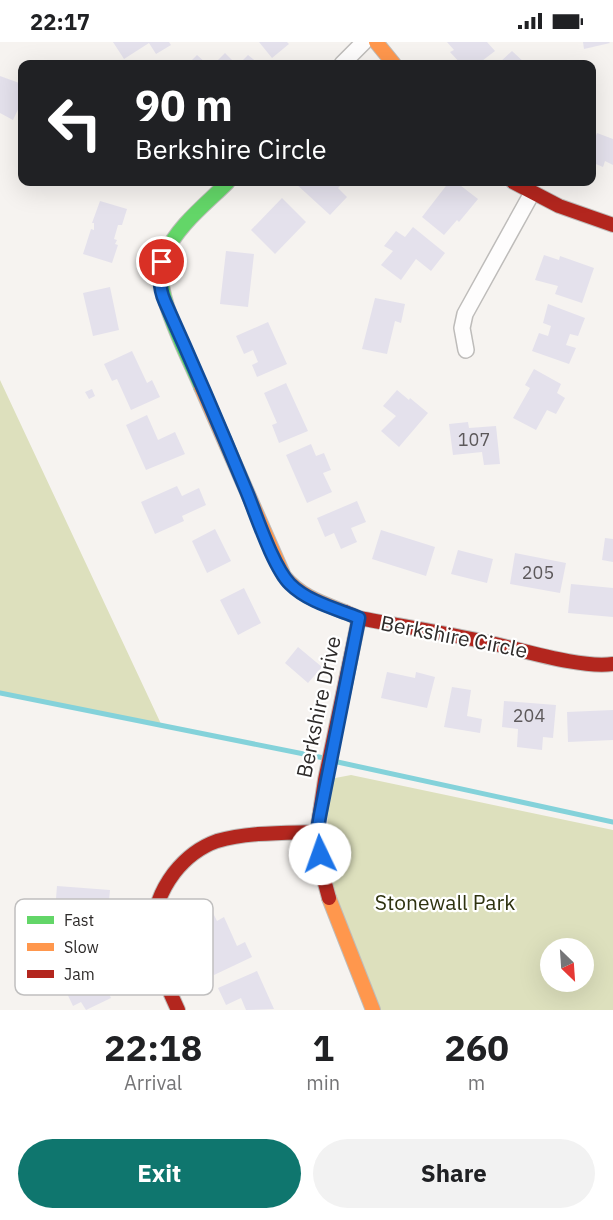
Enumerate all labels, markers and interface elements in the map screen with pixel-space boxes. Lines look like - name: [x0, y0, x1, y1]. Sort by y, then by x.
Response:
- text: 22:17: [30, 7, 90, 36]
- text: 90 m: [135, 78, 233, 133]
- icon: left: [36, 84, 114, 162]
- text: Berkshire Circle: [135, 131, 327, 166]
- pin: [136, 236, 187, 287]
- icon: arrive: [145, 245, 178, 278]
- house number: 107: [458, 428, 490, 451]
- house number: 205: [522, 561, 554, 584]
- street label: Berkshire Circle: [378, 608, 530, 664]
- street label: Berkshire Drive: [289, 633, 347, 780]
- house number: 204: [513, 704, 545, 727]
- position arrow: [288, 822, 352, 886]
- park label: Stonewall Park: [375, 888, 515, 916]
- legend: [15, 899, 213, 995]
- text: Fast: [64, 910, 94, 930]
- text: Slow: [64, 937, 99, 957]
- north arrow: [540, 938, 594, 992]
- map controls: [540, 938, 594, 992]
- text: Jam: [64, 964, 95, 984]
- text: 22:18: [104, 1024, 202, 1071]
- text: 1: [312, 1024, 334, 1071]
- text: 260: [444, 1024, 509, 1071]
- text: Arrival: [124, 1069, 182, 1096]
- text: min: [306, 1069, 340, 1096]
- text: m: [468, 1069, 485, 1096]
- button: Exit: [18, 1139, 301, 1208]
- button: Share: [313, 1139, 595, 1208]

